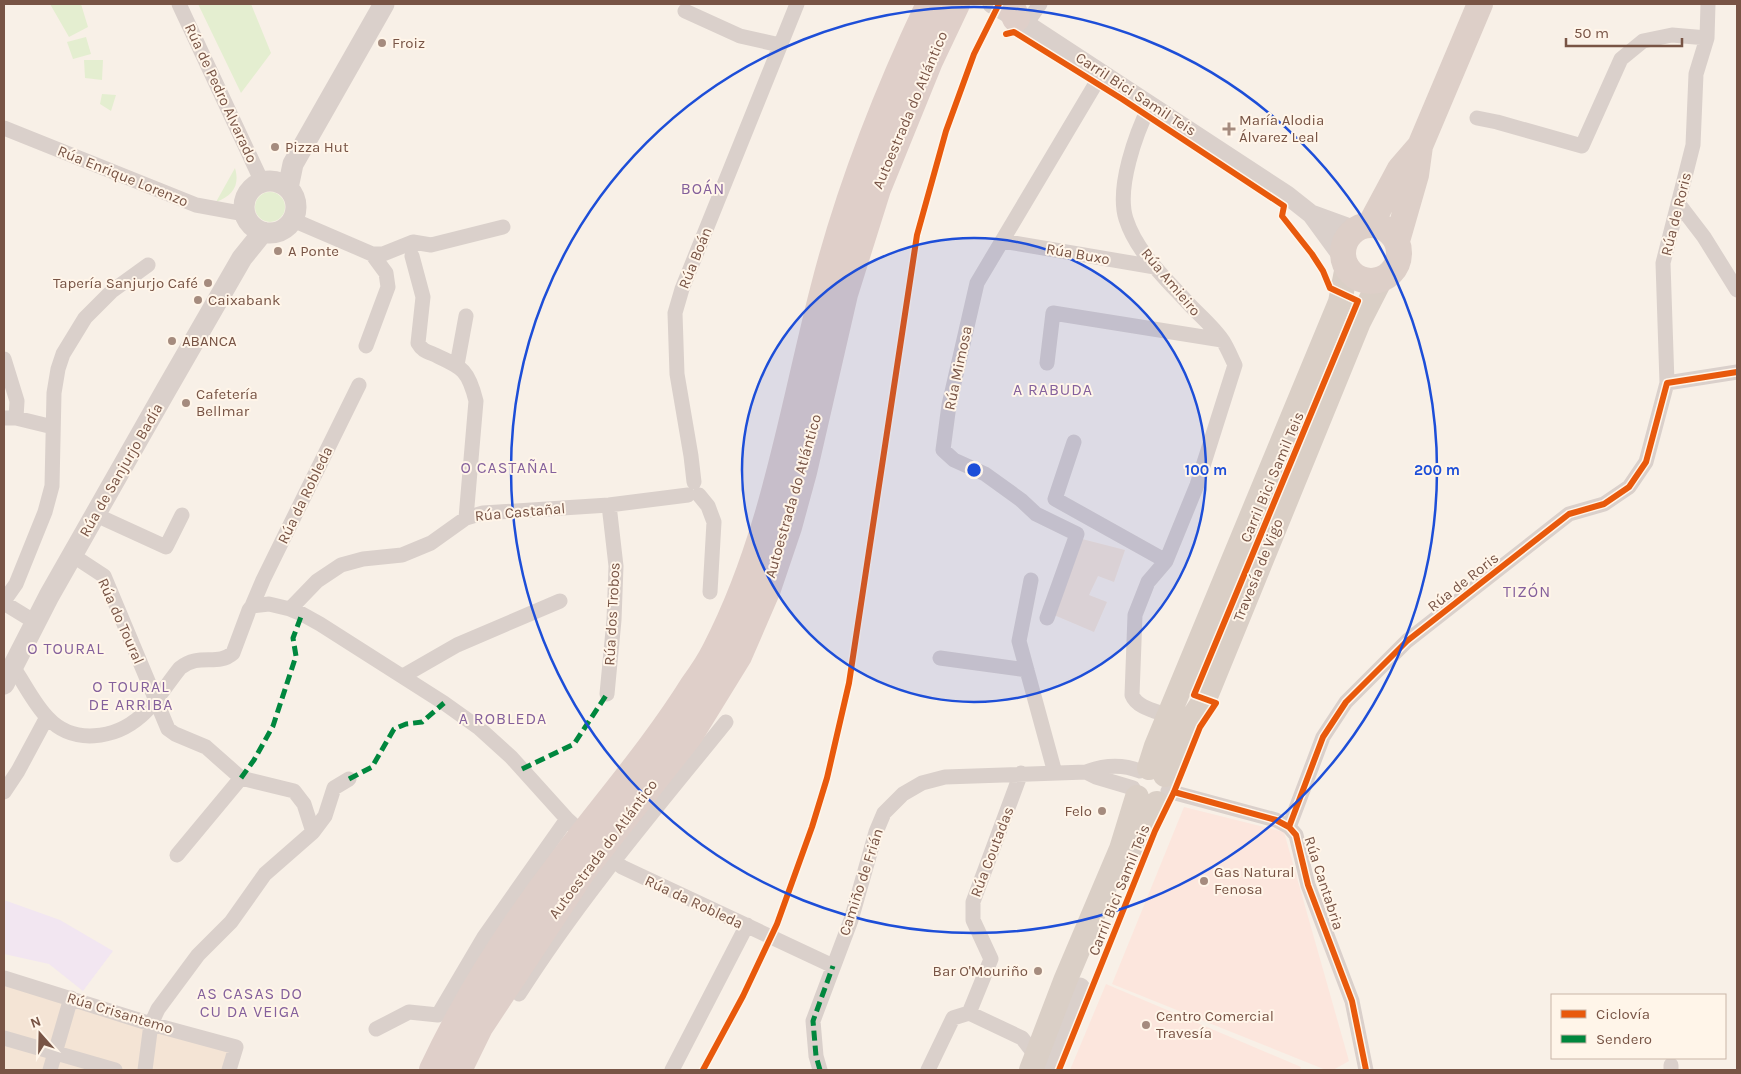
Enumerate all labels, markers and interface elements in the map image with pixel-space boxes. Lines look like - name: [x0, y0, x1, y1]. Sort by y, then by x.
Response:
- scale bar: [1566, 15, 1682, 47]
- street label: Rúa de Pedro Alvarado: [181, 20, 261, 166]
- text: 50 m: [1574, 24, 1609, 42]
- street label: Autoestrada do Atlántico: [869, 28, 951, 192]
- place label: Froiz: [392, 34, 425, 52]
- marker: Froiz: [376, 37, 388, 49]
- street label: Carril Bici Samil Teis: [1072, 48, 1200, 140]
- place label: María Alodia Álvarez Leal: [1239, 111, 1324, 146]
- marker: María Alodia Álvarez Leal: [1223, 123, 1235, 135]
- place label: Pizza Hut: [285, 138, 349, 156]
- marker: Pizza Hut: [269, 141, 281, 153]
- street label: Rúa Enrique Lorenzo: [55, 142, 191, 210]
- street label: Rúa de Roris: [1657, 170, 1695, 258]
- district label: BOÁN: [681, 179, 725, 198]
- street label: Rúa Boán: [674, 225, 716, 291]
- street label: Rúa Buxo: [1045, 240, 1111, 268]
- place label: A Ponte: [288, 242, 339, 260]
- street label: Rúa Amieiro: [1137, 244, 1205, 320]
- marker: A Ponte: [272, 245, 284, 257]
- place label: Tapería Sanjurjo Café: [53, 274, 198, 292]
- marker: Tapería Sanjurjo Café: [202, 277, 214, 289]
- place label: Caixabank: [208, 291, 281, 309]
- marker: Caixabank: [192, 294, 204, 306]
- street label: Rúa Mimosa: [940, 324, 976, 412]
- place label: ABANCA: [182, 332, 237, 350]
- marker: ABANCA: [166, 335, 178, 347]
- district label: A RABUDA: [1013, 380, 1093, 399]
- place label: Cafetería Bellmar: [196, 385, 258, 420]
- marker: Cafetería Bellmar: [180, 397, 192, 409]
- street label: Rúa de Sanjurjo Badía: [75, 400, 167, 540]
- street label: Carril Bici Samil Teis: [1236, 409, 1308, 545]
- street label: Autoestrada do Atlántico: [761, 412, 825, 580]
- street label: Rúa da Robleda: [274, 443, 336, 547]
- district label: O CASTAÑAL: [461, 458, 557, 477]
- centre of rings: [965, 461, 983, 479]
- text: 100 m: [1185, 461, 1227, 479]
- text: 200 m: [1414, 461, 1460, 479]
- street label: Rúa Castañal: [474, 499, 566, 525]
- street label: Travesía de Vigo: [1229, 516, 1287, 624]
- street label: Rúa de Roris: [1424, 549, 1502, 615]
- street label: Rúa dos Trobos: [600, 562, 624, 666]
- street label: Rúa do Toural: [94, 575, 148, 667]
- district label: TIZÓN: [1503, 582, 1551, 601]
- district label: O TOURAL: [27, 639, 105, 658]
- district label: O TOURAL DE ARRIBA: [89, 677, 173, 714]
- district label: A ROBLEDA: [459, 709, 547, 728]
- street label: Autoestrada do Atlántico: [545, 776, 661, 922]
- place label: Felo: [1064, 802, 1092, 820]
- street label: Rúa Coutadas: [966, 804, 1018, 900]
- marker: Felo: [1096, 805, 1108, 817]
- street label: Carril Bici Samil Teis: [1084, 822, 1154, 958]
- street label: Camiño de Frián: [835, 826, 887, 938]
- street label: Rúa Cantabria: [1300, 834, 1348, 932]
- place label: Gas Natural Fenosa: [1214, 863, 1294, 898]
- street label: Rúa da Robleda: [642, 871, 746, 933]
- marker: Gas Natural Fenosa: [1198, 875, 1210, 887]
- place label: Bar O'Mouriño: [933, 962, 1028, 980]
- marker: Bar O'Mouriño: [1032, 965, 1044, 977]
- district label: AS CASAS DO CU DA VEIGA: [197, 984, 303, 1021]
- street label: Rúa Crisantemo: [65, 988, 175, 1038]
- legend: [1551, 994, 1726, 1059]
- text: Ciclovía: [1596, 1005, 1650, 1023]
- place label: Centro Comercial Travesía: [1156, 1007, 1274, 1042]
- north arrow: [15, 1009, 65, 1059]
- text: N: [28, 1013, 43, 1032]
- marker: Centro Comercial Travesía: [1140, 1019, 1152, 1031]
- text: Sendero: [1596, 1030, 1652, 1048]

